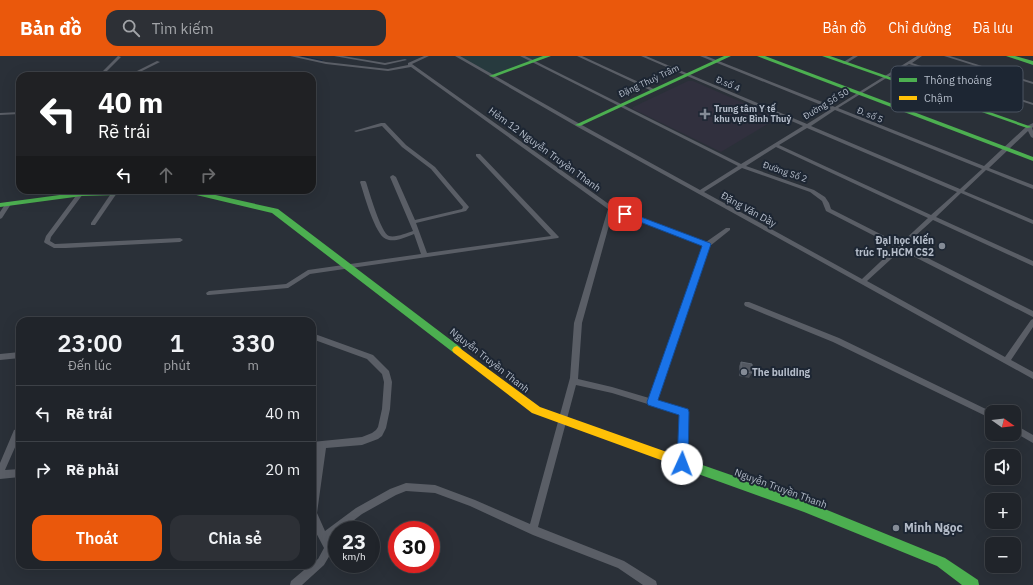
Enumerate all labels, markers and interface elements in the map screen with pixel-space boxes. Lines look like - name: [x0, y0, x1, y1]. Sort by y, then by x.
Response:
- search box: [106, 10, 386, 46]
- text: Bản đồ: [20, 16, 82, 40]
- icon: search: [120, 17, 142, 39]
- text: Tìm kiếm: [152, 19, 214, 38]
- text: Bản đồ: [822, 19, 866, 37]
- text: Chỉ đường: [888, 19, 951, 37]
- text: Đã lưu: [973, 19, 1013, 37]
- street label: Đặng Thuỳ Trâm: [617, 62, 681, 99]
- legend: [891, 66, 1023, 112]
- text: Thông thoáng: [924, 73, 992, 87]
- street label: Đ.số 4: [714, 74, 742, 94]
- text: 40 m: [98, 84, 163, 121]
- street label: Đường Số 50: [801, 86, 851, 122]
- icon: left: [32, 88, 84, 140]
- text: Chậm: [924, 91, 953, 105]
- place label: Trung tâm Y tế khu vực Bình Thuỷ: [714, 102, 791, 124]
- street label: Hẻm 12 Nguyễn Truyền Thanh: [486, 104, 603, 195]
- street label: Đ. số 5: [855, 104, 885, 125]
- marker: Trung tâm Y tế khu vực Bình Thuỷ: [699, 108, 711, 120]
- text: Rẽ trái: [98, 120, 150, 143]
- street label: Đường Số 2: [762, 159, 809, 184]
- icon: left: [113, 164, 135, 186]
- icon: ahead: [155, 164, 177, 186]
- icon: right: [197, 164, 219, 186]
- street label: Đặng Văn Dầy: [719, 189, 779, 230]
- pin: [608, 197, 642, 231]
- icon: arrive: [614, 203, 636, 225]
- place label: Đại học Kiến trúc Tp.HCM CS2: [855, 232, 934, 259]
- marker: Đại học Kiến trúc Tp.HCM CS2: [937, 241, 947, 251]
- street label: Nguyễn Truyền Thanh: [447, 325, 532, 396]
- text: 23:00: [57, 327, 122, 359]
- text: 1: [170, 327, 184, 359]
- text: 330: [232, 327, 275, 359]
- text: Đến lúc: [68, 357, 112, 374]
- text: phút: [164, 357, 190, 374]
- text: m: [248, 357, 259, 374]
- place label: The building: [752, 366, 811, 379]
- marker: The building: [739, 367, 749, 377]
- icon: left: [32, 403, 54, 425]
- text: Rẽ trái: [66, 404, 112, 423]
- text: 40 m: [265, 404, 300, 423]
- north arrow: [985, 405, 1021, 441]
- map controls: [985, 405, 1021, 573]
- position arrow: [661, 443, 703, 485]
- button: sound: [985, 449, 1021, 485]
- icon: right: [32, 459, 54, 481]
- text: Rẽ phải: [66, 460, 119, 479]
- text: 20 m: [265, 460, 300, 479]
- street label: Nguyễn Truyền Thanh: [733, 466, 829, 511]
- button: +: [985, 493, 1021, 529]
- button: Thoát: [32, 515, 162, 561]
- button: Chia sẻ: [170, 515, 300, 561]
- place label: Minh Ngọc: [904, 520, 963, 535]
- speed limit sign: 30: [388, 521, 440, 573]
- marker: Minh Ngọc: [891, 523, 901, 533]
- text: 23: [342, 528, 366, 555]
- button: −: [985, 537, 1021, 573]
- text: km/h: [342, 550, 366, 563]

